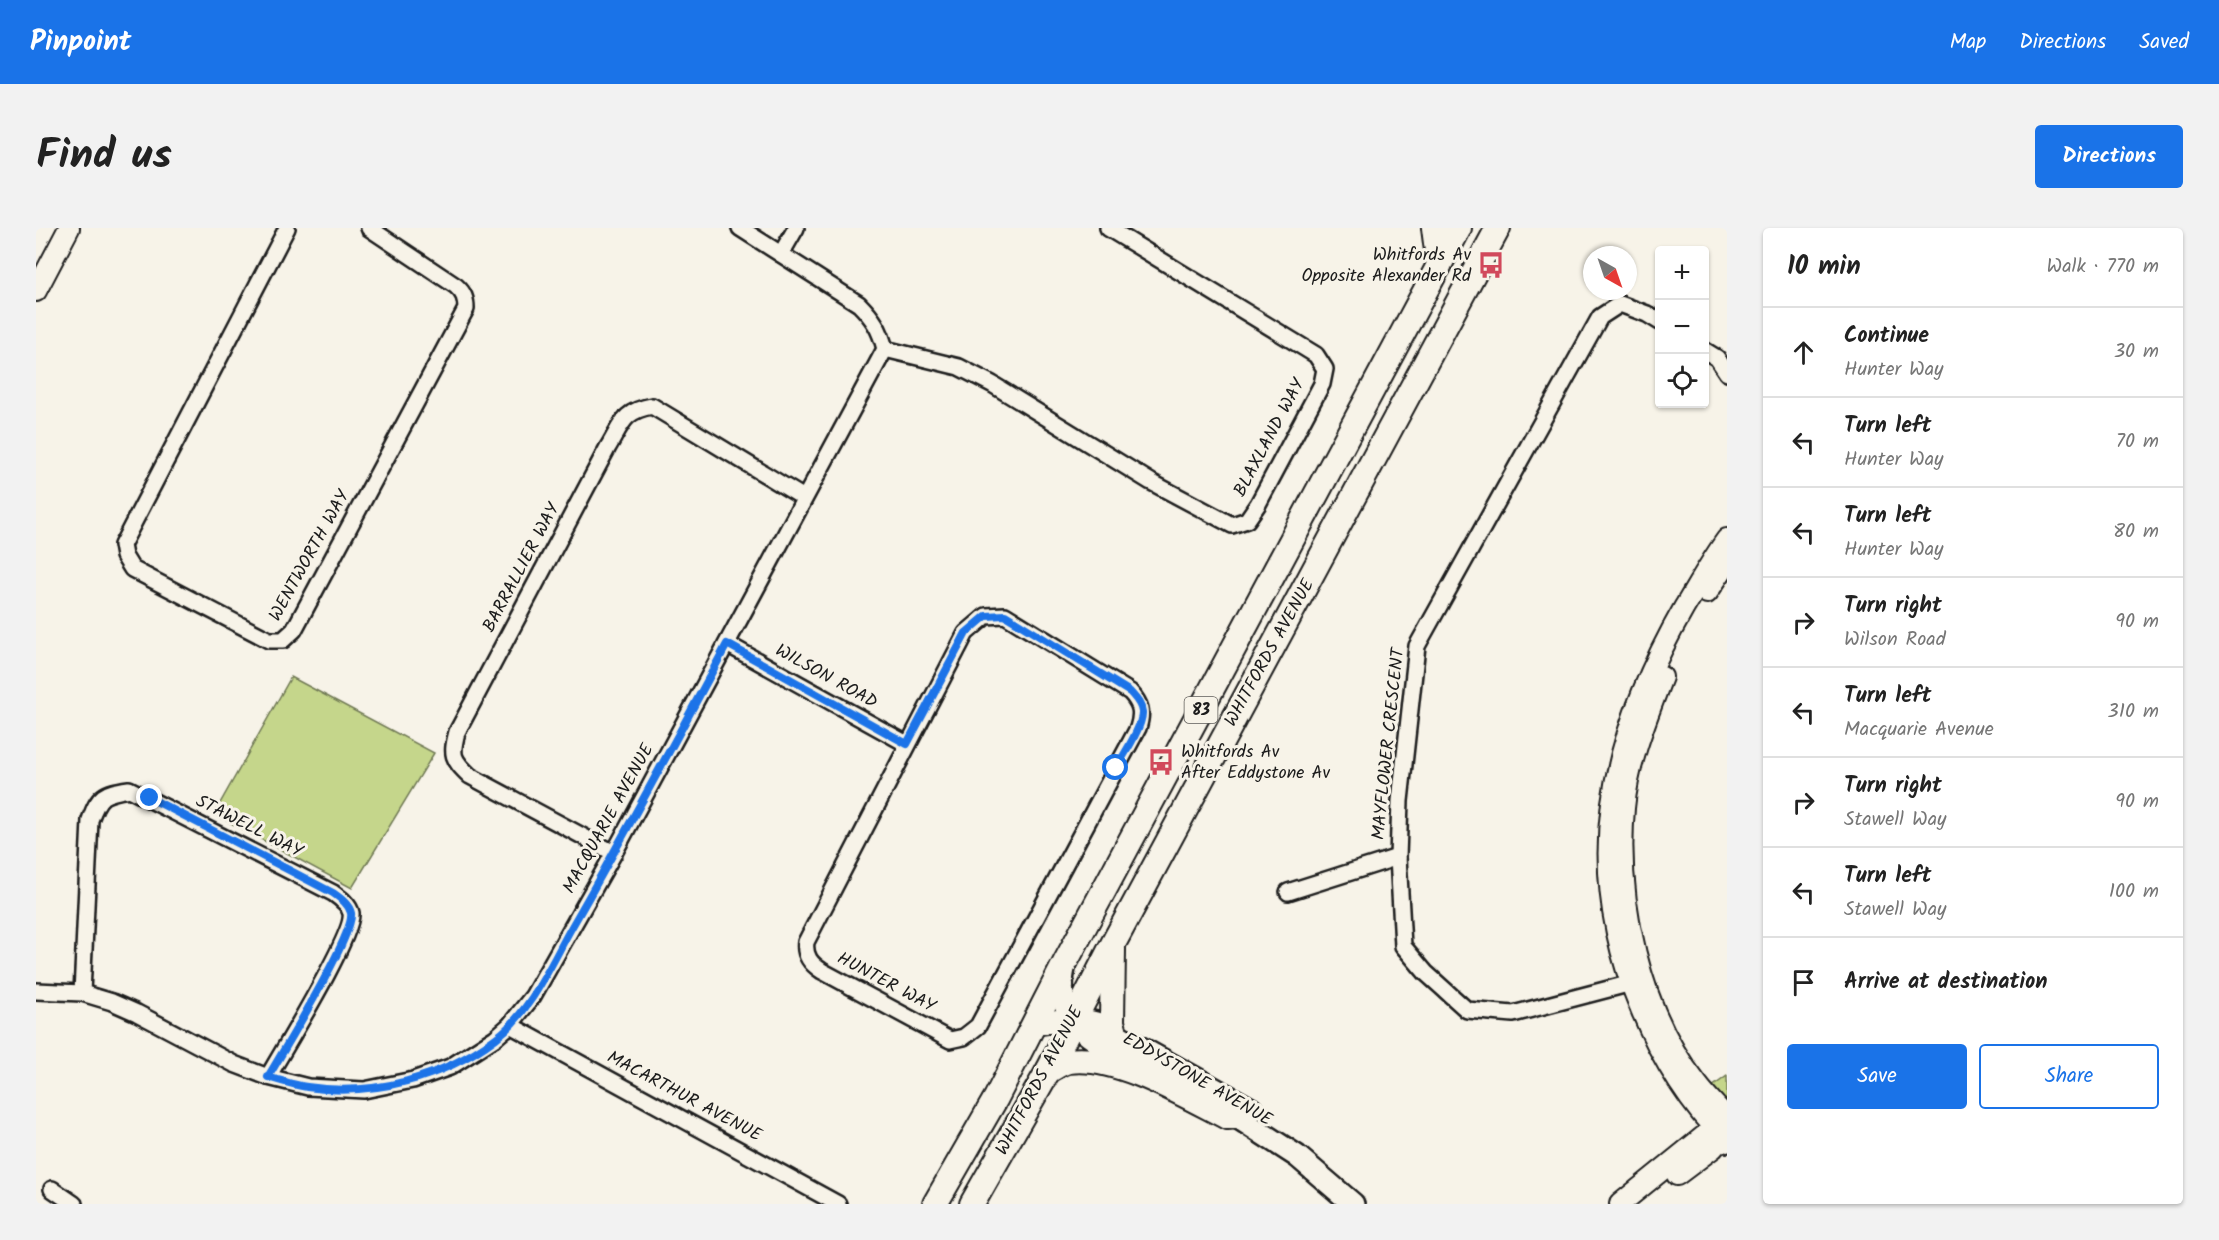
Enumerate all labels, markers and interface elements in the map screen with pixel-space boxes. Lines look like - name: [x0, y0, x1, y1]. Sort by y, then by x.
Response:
- text: Pinpoint: [30, 20, 131, 65]
- text: Map: [1950, 26, 1986, 59]
- text: Directions: [2019, 26, 2106, 59]
- text: Saved: [2139, 26, 2189, 59]
- text: Find us: [36, 123, 172, 190]
- button: Directions: [2035, 125, 2183, 188]
- place label: Whitfords Av Opposite Alexander Rd: [1301, 241, 1472, 291]
- north arrow: [1583, 246, 1637, 300]
- map controls: [1655, 246, 1709, 408]
- button: +: [1655, 246, 1709, 300]
- text: 10 min: [1787, 246, 1861, 288]
- bus stop icon: Whitfords Av Opposite Alexander Rd: [1476, 250, 1506, 280]
- text: Walk · 770 m: [2047, 251, 2159, 283]
- button: −: [1655, 300, 1709, 354]
- text: Continue: [1844, 319, 1929, 354]
- icon: ahead: [1787, 336, 1820, 369]
- text: 30 m: [2114, 336, 2159, 368]
- button: locate: [1655, 354, 1709, 408]
- text: Hunter Way: [1844, 354, 1943, 386]
- street label: BLAXLAND WAY: [1227, 373, 1314, 502]
- text: Turn left: [1844, 409, 1931, 444]
- icon: left: [1787, 426, 1820, 459]
- text: 70 m: [2116, 426, 2159, 458]
- text: Hunter Way: [1844, 444, 1943, 476]
- street label: WENTWORTH WAY: [262, 484, 358, 627]
- street label: BARRALLIER WAY: [476, 497, 569, 638]
- text: Turn left: [1844, 499, 1931, 534]
- icon: left: [1787, 516, 1820, 549]
- text: 80 m: [2113, 516, 2159, 548]
- text: Hunter Way: [1844, 534, 1943, 566]
- street label: WHITFORDS AVENUE: [1217, 573, 1323, 732]
- text: Turn right: [1844, 589, 1942, 624]
- icon: right: [1787, 606, 1820, 639]
- text: 90 m: [2115, 606, 2159, 638]
- text: Wilson Road: [1844, 624, 1946, 656]
- street label: WILSON ROAD: [769, 637, 883, 717]
- street label: MAYFLOWER CRESCENT: [1365, 645, 1414, 841]
- text: Turn left: [1844, 679, 1931, 714]
- icon: left: [1787, 696, 1820, 729]
- text: 310 m: [2107, 696, 2159, 728]
- road number: 83: [1184, 697, 1218, 723]
- text: Macquarie Avenue: [1844, 714, 1994, 746]
- street label: MACQUARIE AVENUE: [556, 738, 663, 899]
- place label: Whitfords Av After Eddystone Av: [1181, 738, 1331, 788]
- bus stop icon: Whitfords Av After Eddystone Av: [1146, 747, 1176, 777]
- route start: [1102, 754, 1128, 780]
- text: Turn right: [1844, 769, 1942, 804]
- route end: [136, 784, 162, 810]
- icon: right: [1787, 786, 1820, 819]
- text: 90 m: [2115, 786, 2159, 818]
- street label: STAWELL WAY: [190, 788, 308, 867]
- text: Stawell Way: [1844, 804, 1946, 836]
- text: Turn left: [1844, 859, 1931, 894]
- icon: left: [1787, 876, 1820, 909]
- text: 100 m: [2109, 876, 2159, 908]
- text: Stawell Way: [1844, 894, 1946, 926]
- street label: HUNTER WAY: [831, 945, 941, 1022]
- text: Arrive at destination: [1844, 965, 2047, 1000]
- icon: arrive: [1787, 966, 1820, 999]
- street label: WHITFORDS AVENUE: [988, 1001, 1092, 1161]
- street label: EDDYSTONE AVENUE: [1117, 1025, 1278, 1135]
- street label: MACARTHUR AVENUE: [601, 1044, 767, 1150]
- button: Save: [1787, 1044, 1967, 1109]
- button: Share: [1979, 1044, 2159, 1109]

